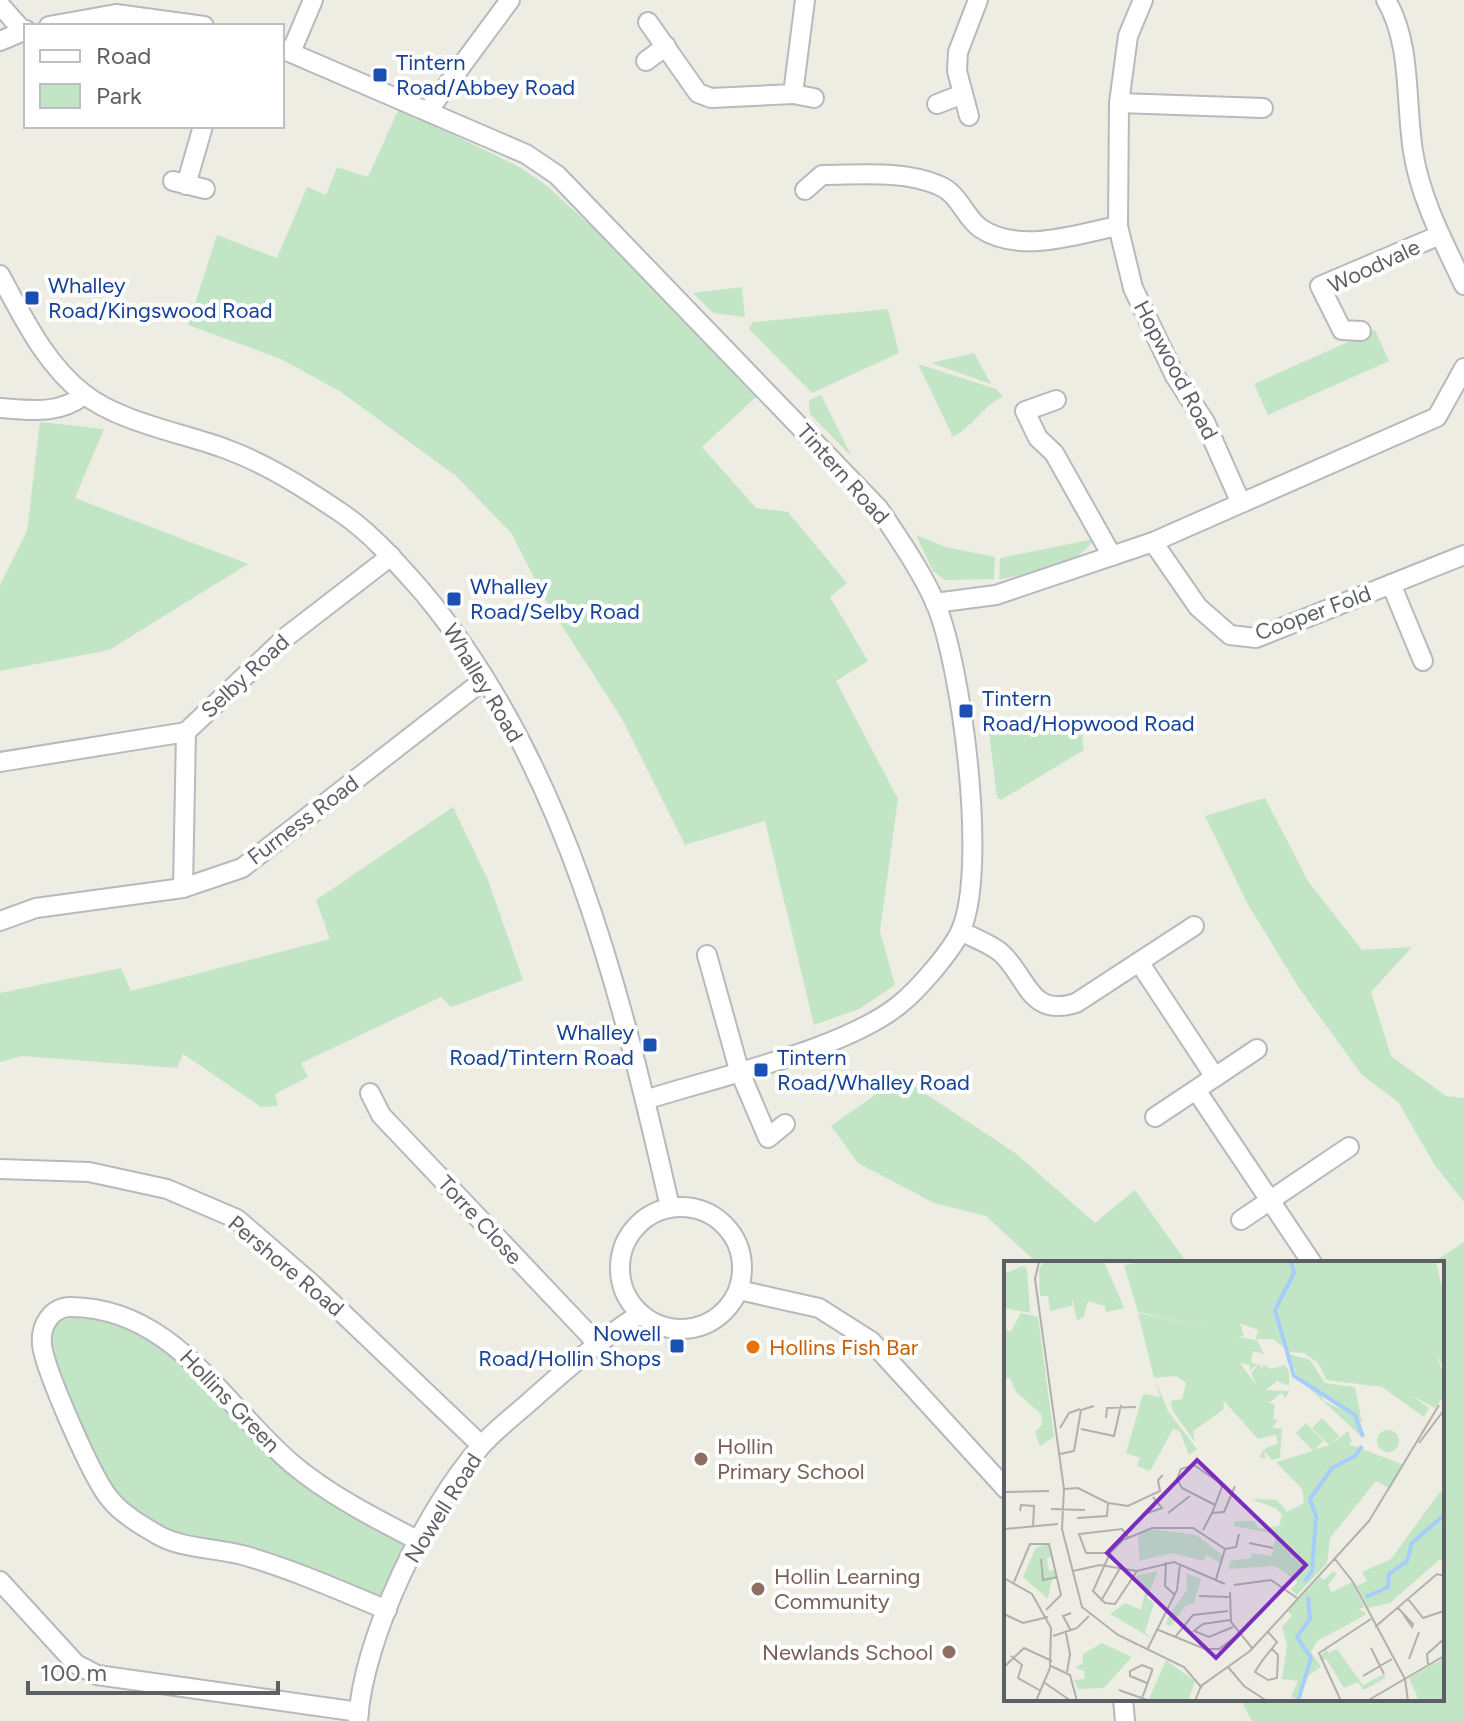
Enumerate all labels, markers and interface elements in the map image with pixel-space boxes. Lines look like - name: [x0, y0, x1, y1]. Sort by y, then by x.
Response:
- legend: [24, 24, 284, 128]
- text: Road: [96, 41, 151, 70]
- place label: Tintern Road/Abbey Road: [396, 49, 575, 101]
- marker: Tintern Road/Abbey Road: [371, 66, 389, 84]
- text: Park: [96, 81, 142, 110]
- street label: Woodvale: [1324, 233, 1424, 299]
- place label: Whalley Road/Kingswood Road: [48, 272, 273, 324]
- marker: Whalley Road/Kingswood Road: [23, 289, 41, 307]
- street label: Hopwood Road: [1128, 296, 1224, 444]
- street label: Tintern Road: [791, 418, 895, 530]
- place label: Whalley Road/Selby Road: [470, 573, 640, 625]
- street label: Cooper Fold: [1251, 580, 1375, 646]
- marker: Whalley Road/Selby Road: [445, 590, 463, 608]
- street label: Whalley Road: [437, 619, 529, 747]
- street label: Selby Road: [195, 628, 295, 724]
- place label: Tintern Road/Hopwood Road: [982, 685, 1195, 737]
- marker: Tintern Road/Hopwood Road: [957, 702, 975, 720]
- street label: Furness Road: [242, 769, 364, 871]
- place label: Whalley Road/Tintern Road: [449, 1019, 634, 1071]
- marker: Whalley Road/Tintern Road: [641, 1036, 659, 1054]
- place label: Tintern Road/Whalley Road: [777, 1044, 970, 1096]
- marker: Tintern Road/Whalley Road: [752, 1061, 770, 1079]
- street label: Torre Close: [432, 1170, 528, 1270]
- street label: Pershore Road: [223, 1210, 349, 1322]
- inset map: [1004, 1261, 1444, 1701]
- place label: Nowell Road/Hollin Shops: [478, 1320, 661, 1372]
- place label: Hollins Fish Bar: [769, 1334, 919, 1361]
- marker: Nowell Road/Hollin Shops: [668, 1337, 686, 1355]
- marker: Hollins Fish Bar: [744, 1338, 762, 1356]
- street label: Hollins Green: [174, 1344, 286, 1458]
- place label: Hollin Primary School: [717, 1433, 865, 1485]
- street label: Nowell Road: [399, 1448, 487, 1568]
- marker: Hollin Primary School: [692, 1450, 710, 1468]
- place label: Hollin Learning Community: [774, 1563, 920, 1615]
- marker: Hollin Learning Community: [749, 1580, 767, 1598]
- place label: Newlands School: [762, 1639, 933, 1666]
- marker: Newlands School: [940, 1643, 958, 1661]
- scale bar: [28, 1645, 278, 1695]
- text: 100 m: [40, 1658, 107, 1687]

